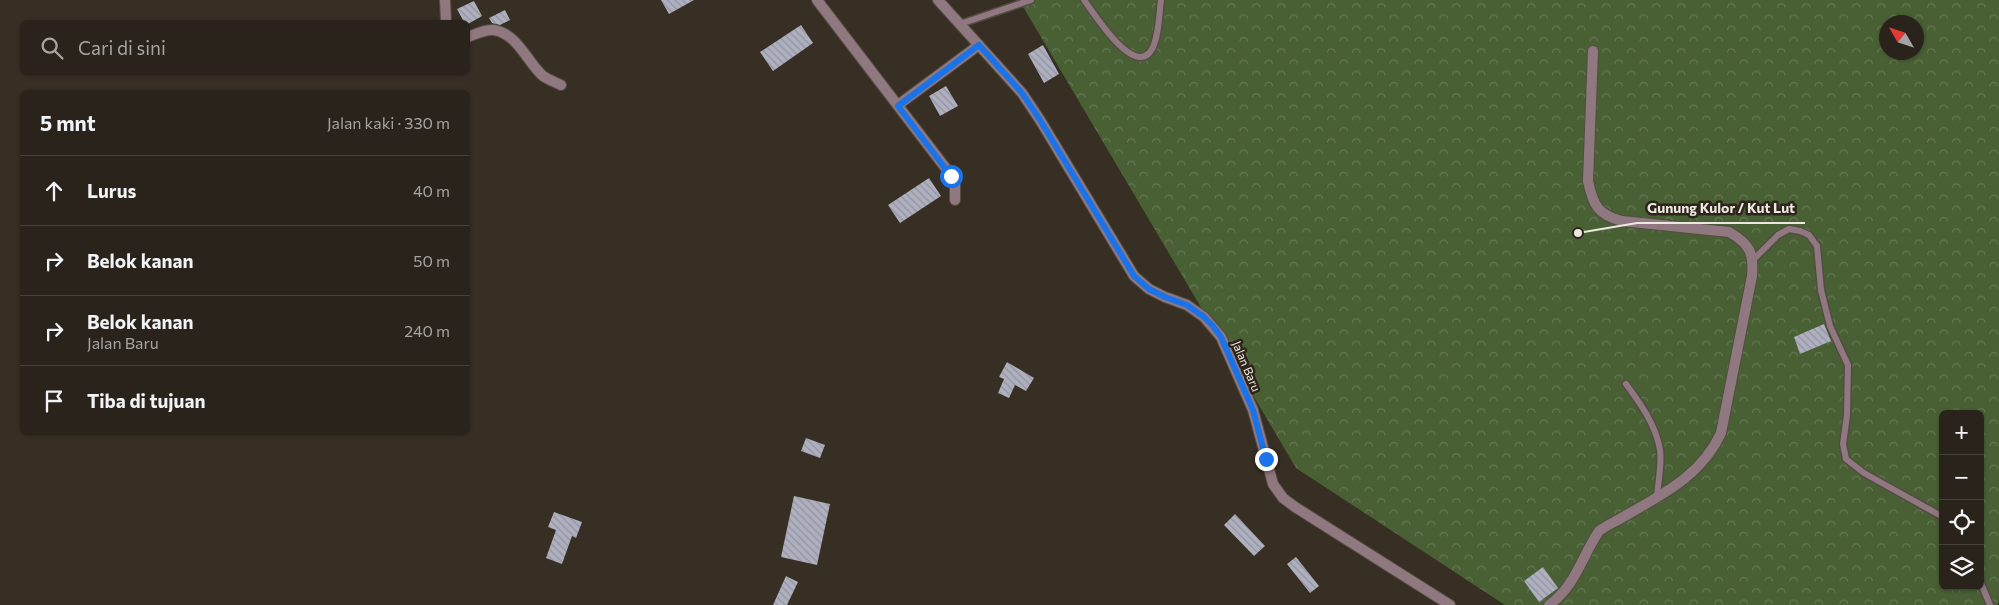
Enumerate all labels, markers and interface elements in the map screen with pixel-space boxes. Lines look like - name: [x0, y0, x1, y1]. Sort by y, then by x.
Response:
- north arrow: [1879, 15, 1924, 60]
- search box: [20, 20, 470, 75]
- icon: search: [38, 34, 66, 62]
- text: Cari di sini: [78, 36, 166, 59]
- text: 5 mnt: [40, 110, 96, 135]
- text: Jalan kaki · 330 m: [327, 113, 450, 132]
- route start: [940, 165, 963, 188]
- icon: ahead: [40, 177, 68, 205]
- text: Lurus: [87, 179, 136, 202]
- text: 40 m: [413, 181, 450, 200]
- callout: Gunung Kulor / Kut Lut: [1637, 194, 1805, 223]
- text: Gunung Kulor / Kut Lut: [1647, 199, 1795, 216]
- icon: right: [40, 247, 68, 275]
- text: Belok kanan: [87, 249, 194, 272]
- text: 50 m: [413, 251, 450, 270]
- text: Belok kanan: [87, 310, 194, 333]
- icon: right: [40, 317, 68, 345]
- text: 240 m: [404, 321, 450, 340]
- text: Jalan Baru: [87, 333, 159, 352]
- street label: Jalan Baru: [1229, 339, 1264, 394]
- icon: arrive: [40, 387, 68, 415]
- text: Tiba di tujuan: [87, 389, 205, 412]
- map controls: [1939, 410, 1984, 590]
- button: +: [1939, 410, 1984, 455]
- route end: [1255, 448, 1278, 471]
- button: −: [1939, 455, 1984, 500]
- button: locate: [1939, 500, 1984, 545]
- button: layers: [1939, 545, 1984, 590]

